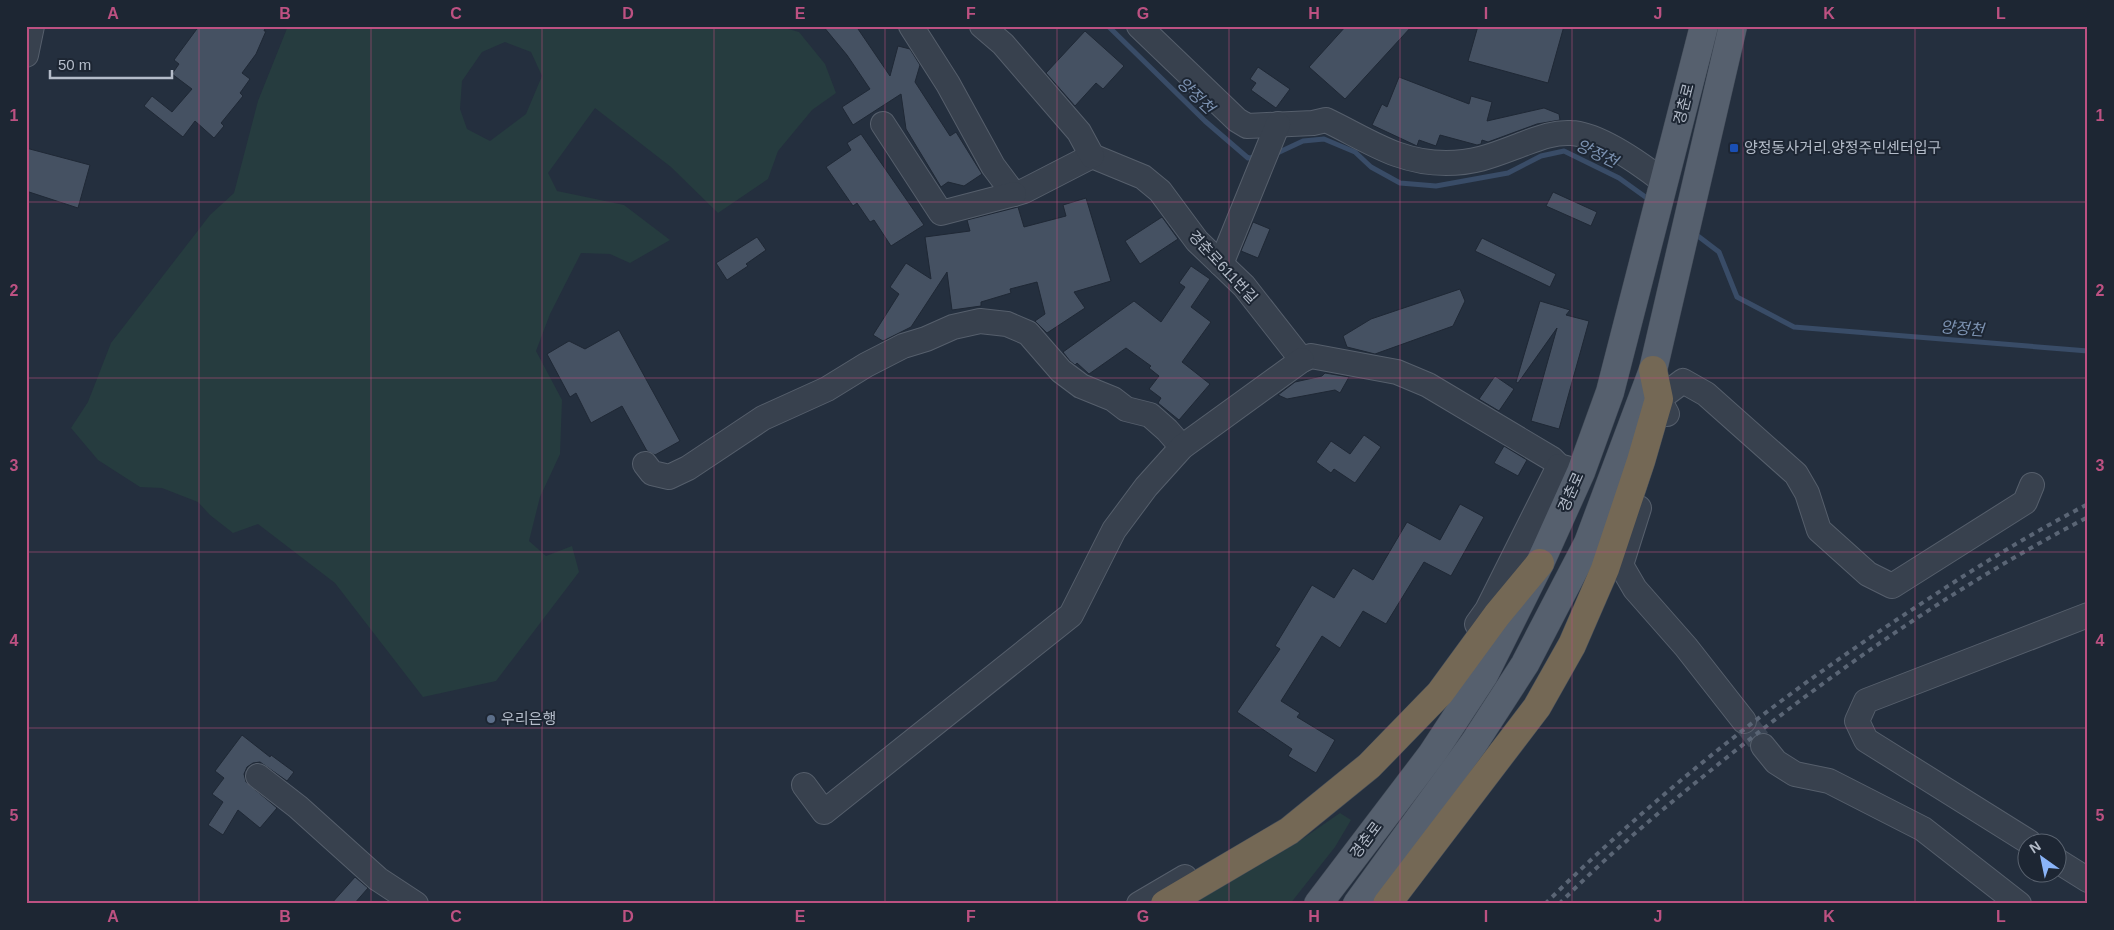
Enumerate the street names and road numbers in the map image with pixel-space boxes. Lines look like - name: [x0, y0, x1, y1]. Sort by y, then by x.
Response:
- street label: 경춘로: [1670, 82, 1697, 126]
- street label: 경춘로611번길: [1185, 227, 1261, 306]
- street label: 경춘로: [1554, 469, 1587, 514]
- street label: 경춘로: [1346, 818, 1385, 861]

